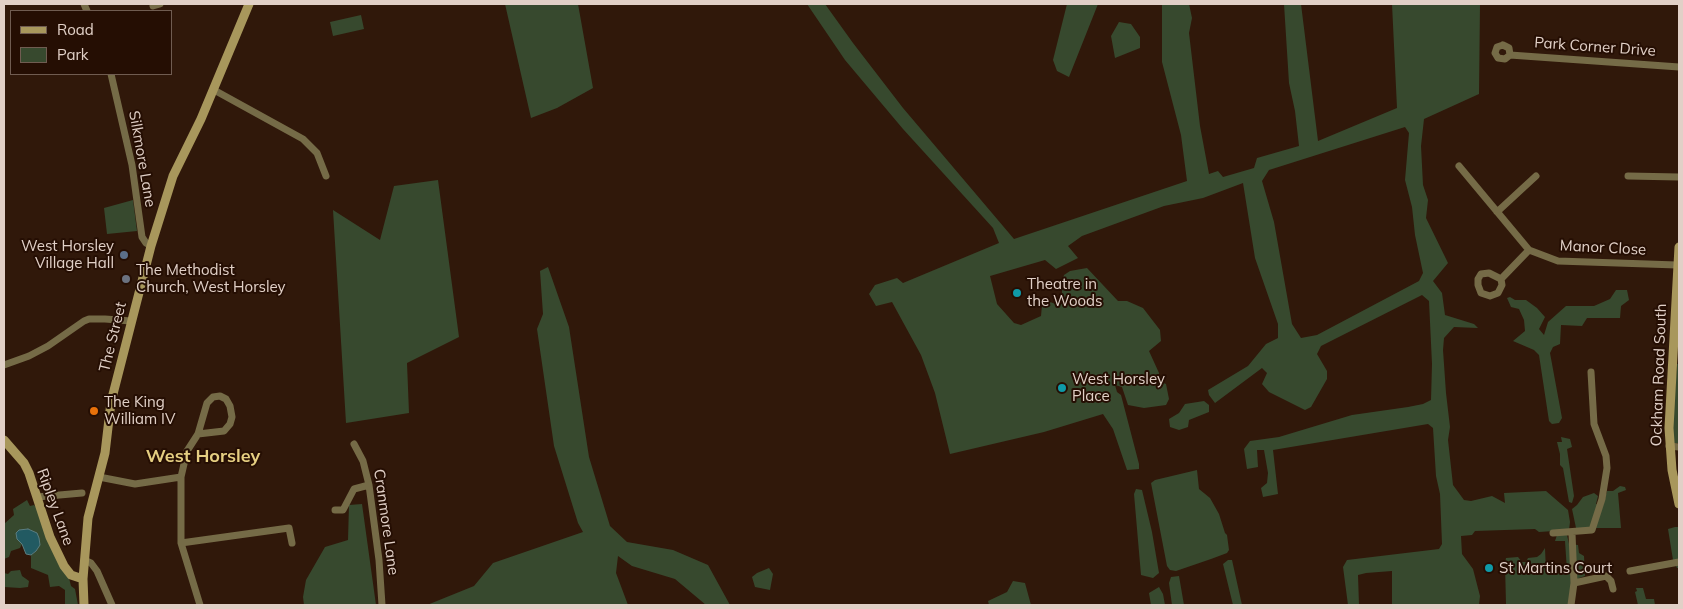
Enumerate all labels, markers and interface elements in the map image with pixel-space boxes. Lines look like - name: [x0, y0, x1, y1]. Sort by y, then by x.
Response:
- legend: [10, 10, 172, 75]
- text: Road: [57, 20, 94, 39]
- street label: Park Corner Drive: [1534, 34, 1656, 60]
- text: Park: [57, 45, 89, 64]
- street label: Silkmore Lane: [125, 109, 159, 209]
- place label: West Horsley Village Hall: [21, 237, 114, 272]
- street label: Manor Close: [1559, 237, 1647, 259]
- marker: West Horsley Village Hall: [118, 249, 130, 261]
- place label: The Methodist Church, West Horsley: [136, 261, 286, 296]
- marker: The Methodist Church, West Horsley: [120, 273, 132, 285]
- place label: Theatre in the Woods: [1027, 275, 1102, 310]
- marker: Theatre in the Woods: [1011, 287, 1023, 299]
- street label: The Street: [96, 300, 130, 374]
- street label: Ockham Road South: [1648, 303, 1670, 447]
- place label: West Horsley Place: [1072, 370, 1165, 405]
- marker: West Horsley Place: [1056, 382, 1068, 394]
- place label: The King William IV: [104, 393, 175, 428]
- marker: The King William IV: [88, 405, 100, 417]
- district label: West Horsley: [146, 446, 260, 468]
- street label: Ripley Lane: [33, 466, 77, 548]
- street label: Cranmore Lane: [370, 468, 402, 576]
- place label: St Martins Court: [1499, 559, 1612, 577]
- marker: St Martins Court: [1483, 562, 1495, 574]

